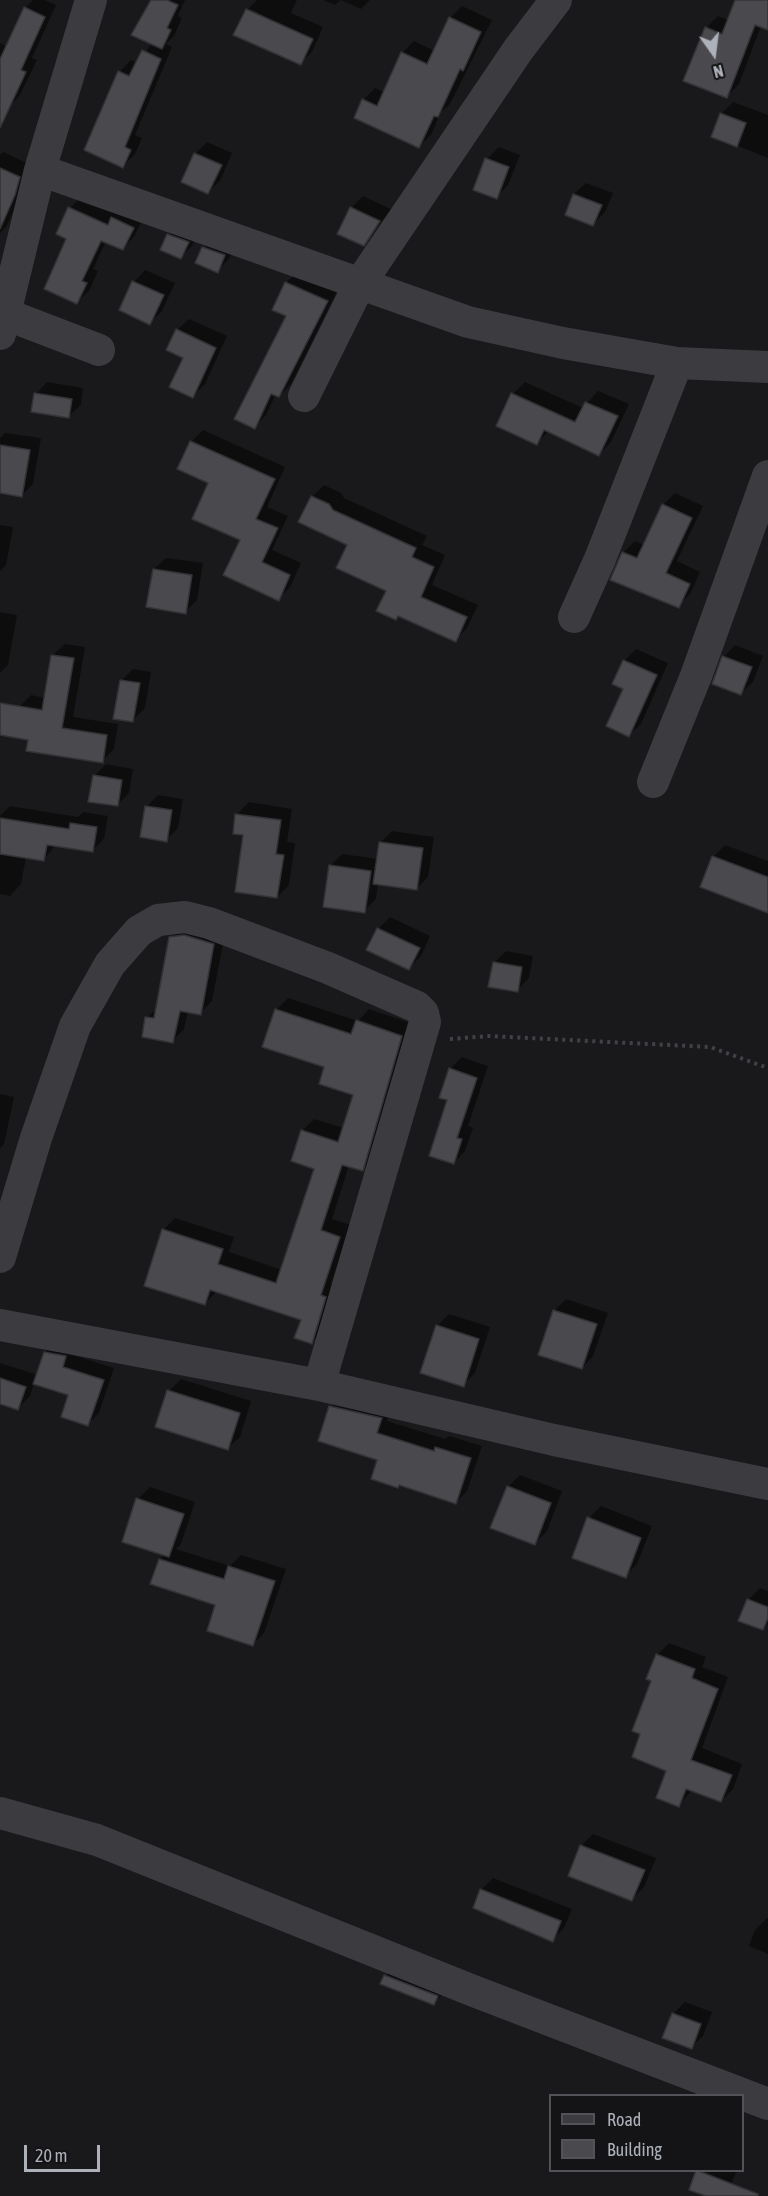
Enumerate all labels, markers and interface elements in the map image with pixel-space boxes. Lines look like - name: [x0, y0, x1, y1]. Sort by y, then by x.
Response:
- north arrow: [684, 24, 744, 84]
- text: N: [712, 62, 725, 81]
- legend: [549, 2094, 744, 2172]
- text: Road: [607, 2109, 641, 2130]
- scale bar: [27, 2133, 104, 2171]
- text: Building: [607, 2139, 662, 2160]
- text: 20 m: [35, 2145, 67, 2166]

